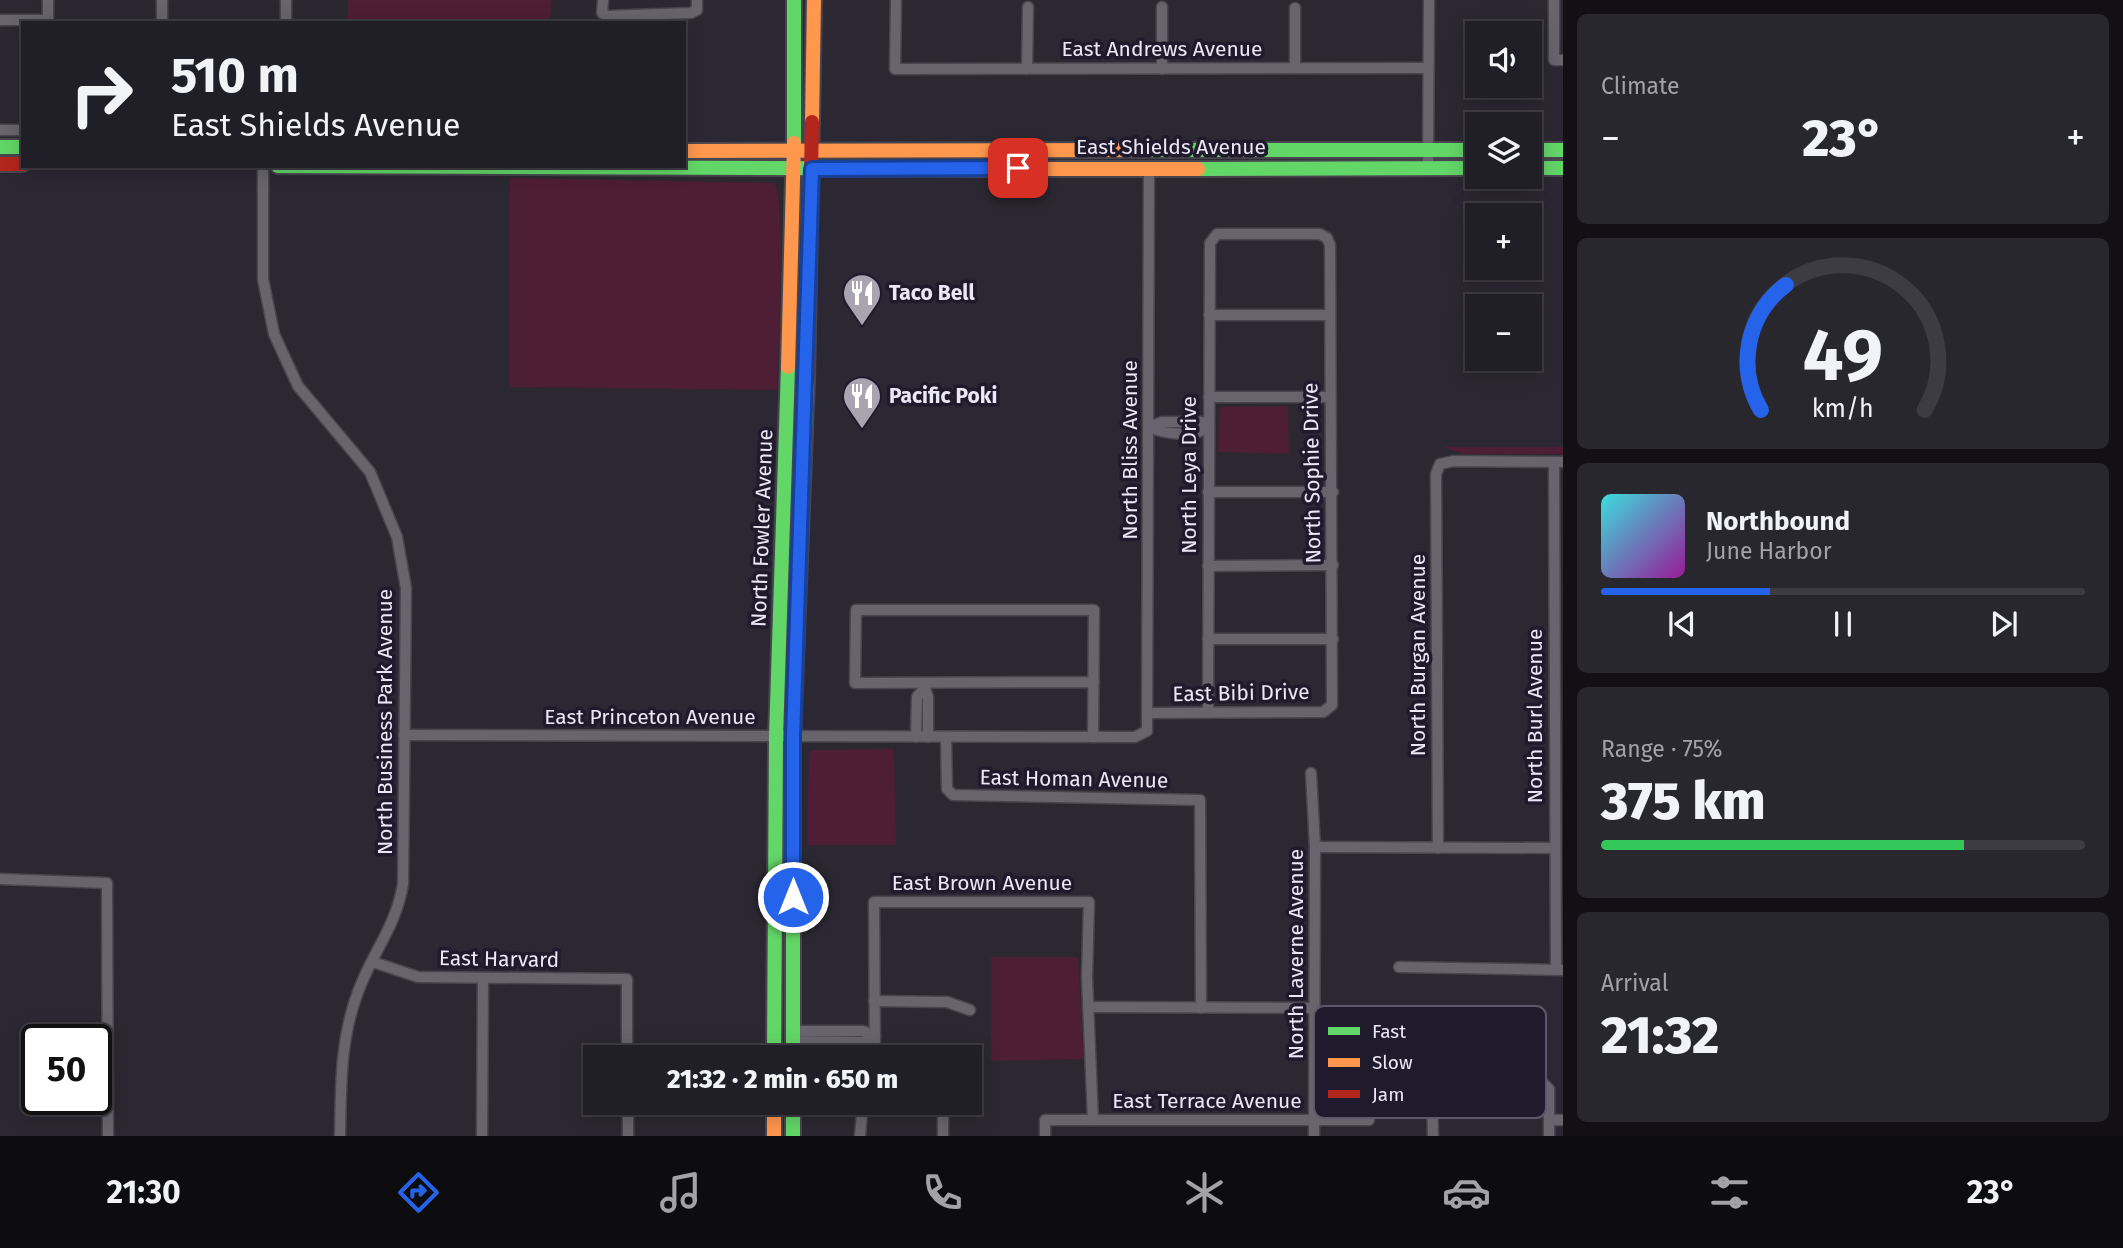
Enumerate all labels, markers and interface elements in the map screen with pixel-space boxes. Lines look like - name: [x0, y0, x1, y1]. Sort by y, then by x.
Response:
- map controls: [1465, 21, 1542, 371]
- button: sound: [1465, 21, 1542, 98]
- street label: East Andrews Avenue: [1061, 36, 1263, 62]
- text: 510 m: [171, 46, 299, 105]
- icon: right: [56, 49, 147, 140]
- text: Climate: [1601, 72, 1680, 100]
- text: East Shields Avenue: [171, 106, 460, 144]
- text: 23°: [1802, 107, 1884, 170]
- button: layers: [1465, 112, 1542, 189]
- text: −: [1601, 115, 1620, 161]
- text: +: [2066, 115, 2085, 161]
- street label: East Shields Avenue: [1076, 134, 1266, 160]
- pin: [988, 138, 1048, 198]
- icon: arrive: [999, 149, 1037, 187]
- button: +: [1465, 203, 1542, 280]
- restaurant icon: Taco Bell: [841, 272, 883, 327]
- place label: Taco Bell: [889, 280, 975, 306]
- button: −: [1465, 294, 1542, 371]
- text: 49: [1803, 312, 1883, 399]
- street label: North Bliss Avenue: [1117, 360, 1143, 540]
- restaurant icon: Pacific Poki: [841, 375, 883, 430]
- street label: North Sophie Drive: [1297, 382, 1327, 564]
- place label: Pacific Poki: [889, 383, 997, 409]
- text: km/h: [1812, 393, 1874, 423]
- street label: North Leya Drive: [1176, 396, 1202, 554]
- street label: North Fowler Avenue: [746, 429, 778, 627]
- text: Northbound: [1706, 506, 1850, 537]
- text: June Harbor: [1706, 537, 1832, 565]
- street label: North Burgan Avenue: [1405, 554, 1431, 756]
- street label: North Business Park Avenue: [372, 589, 398, 855]
- icon: previous: [1663, 605, 1701, 643]
- icon: pause: [1824, 605, 1862, 643]
- icon: next: [1985, 605, 2023, 643]
- street label: North Burl Avenue: [1522, 629, 1548, 803]
- street label: East Bibi Drive: [1172, 679, 1310, 707]
- street label: East Princeton Avenue: [544, 704, 756, 730]
- text: Range · 75%: [1601, 735, 1722, 763]
- street label: East Homan Avenue: [979, 764, 1169, 794]
- text: 375 km: [1601, 770, 1766, 833]
- street label: North Laverne Avenue: [1283, 849, 1309, 1059]
- position arrow: [756, 860, 830, 934]
- street label: East Brown Avenue: [892, 870, 1072, 896]
- street label: East Harvard: [439, 945, 559, 973]
- text: Arrival: [1601, 969, 1668, 997]
- text: 21:32: [1601, 1004, 1719, 1067]
- legend: [1314, 1006, 1546, 1118]
- text: Fast: [1372, 1020, 1406, 1043]
- speed limit sign: 50: [21, 1024, 112, 1115]
- text: Slow: [1372, 1051, 1413, 1074]
- text: 21:32 · 2 min · 650 m: [667, 1064, 898, 1095]
- text: Jam: [1372, 1083, 1404, 1106]
- street label: East Terrace Avenue: [1112, 1088, 1302, 1114]
- icon: directions: [394, 1168, 443, 1217]
- icon: music: [656, 1168, 705, 1217]
- icon: phone: [918, 1168, 967, 1217]
- icon: climate: [1180, 1168, 1229, 1217]
- icon: car: [1442, 1168, 1491, 1217]
- icon: filters: [1705, 1168, 1754, 1217]
- text: 21:30: [107, 1173, 181, 1211]
- text: 23°: [1967, 1173, 2016, 1211]

